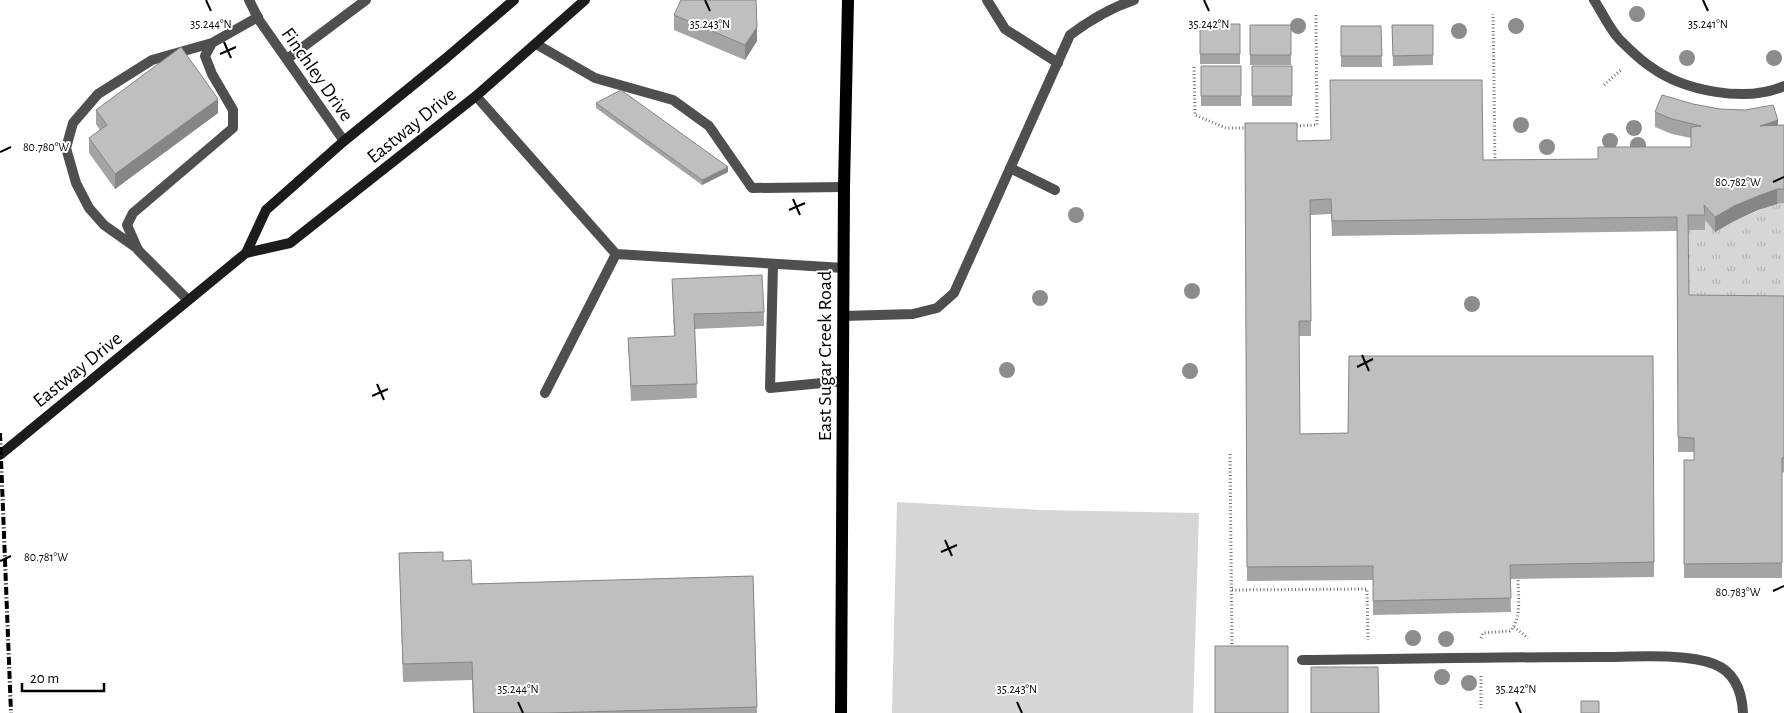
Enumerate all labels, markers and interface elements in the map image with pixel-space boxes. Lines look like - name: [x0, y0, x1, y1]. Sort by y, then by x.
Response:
- text: 35.244°N: [190, 18, 232, 30]
- text: 35.243°N: [690, 18, 730, 30]
- text: 35.242°N: [1188, 18, 1230, 30]
- text: 35.241°N: [1688, 18, 1728, 30]
- street label: Finchley Drive: [278, 24, 357, 125]
- street label: Eastway Drive: [363, 84, 460, 167]
- text: 80.780°W: [23, 141, 69, 153]
- text: 80.782°W: [1715, 176, 1761, 188]
- street label: East Sugar Creek Road: [815, 271, 835, 441]
- street label: Eastway Drive: [29, 328, 126, 411]
- text: 80.781°W: [24, 551, 68, 563]
- text: 80.783°W: [1716, 586, 1761, 598]
- scale bar: [22, 660, 105, 692]
- text: 20 m: [30, 671, 59, 686]
- text: 35.244°N: [497, 683, 539, 695]
- text: 35.243°N: [997, 683, 1037, 695]
- text: 35.242°N: [1495, 683, 1537, 695]

